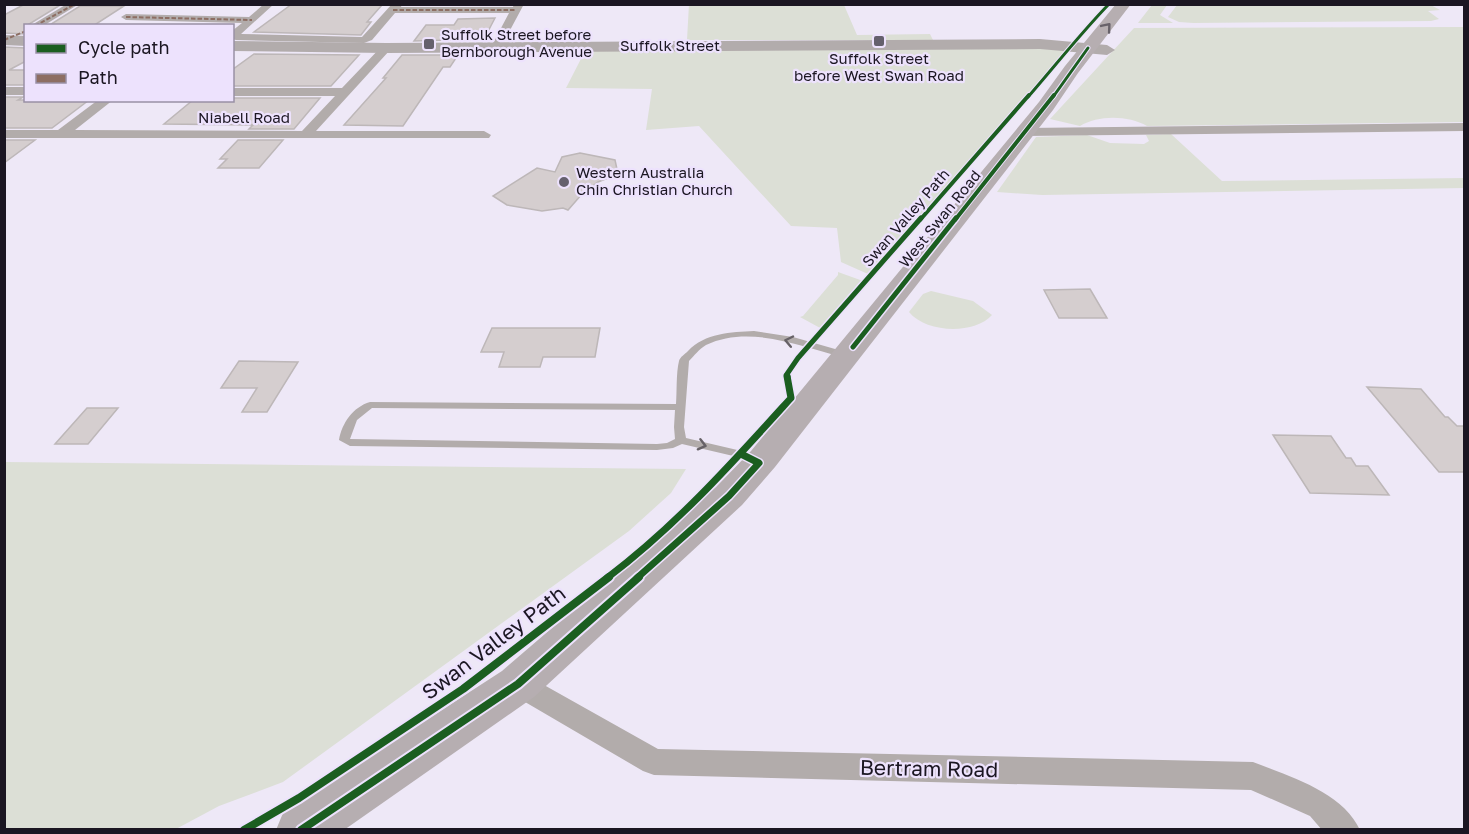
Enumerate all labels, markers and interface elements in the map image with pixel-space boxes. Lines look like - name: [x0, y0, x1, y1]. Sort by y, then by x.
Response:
- one-way arrow: [1100, 23, 1111, 34]
- legend: [24, 24, 234, 102]
- place label: Suffolk Street before Bernborough Avenue: [441, 25, 592, 60]
- marker: Suffolk Street before West Swan Road: [872, 34, 886, 48]
- text: Cycle path: [78, 36, 170, 58]
- street label: Suffolk Street: [620, 36, 720, 54]
- marker: Suffolk Street before Bernborough Avenue: [422, 37, 436, 51]
- place label: Suffolk Street before West Swan Road: [794, 49, 964, 84]
- text: Path: [78, 66, 118, 88]
- street label: Niabell Road: [198, 108, 290, 126]
- place label: Western Australia Chin Christian Church: [576, 163, 733, 198]
- street label: Swan Valley Path: [858, 165, 953, 270]
- street label: West Swan Road: [895, 166, 984, 271]
- marker: Western Australia Chin Christian Church: [557, 175, 571, 189]
- one-way arrow: [785, 335, 795, 348]
- one-way arrow: [697, 438, 707, 451]
- street label: Swan Valley Path: [416, 580, 570, 705]
- street label: Bertram Road: [860, 754, 998, 782]

